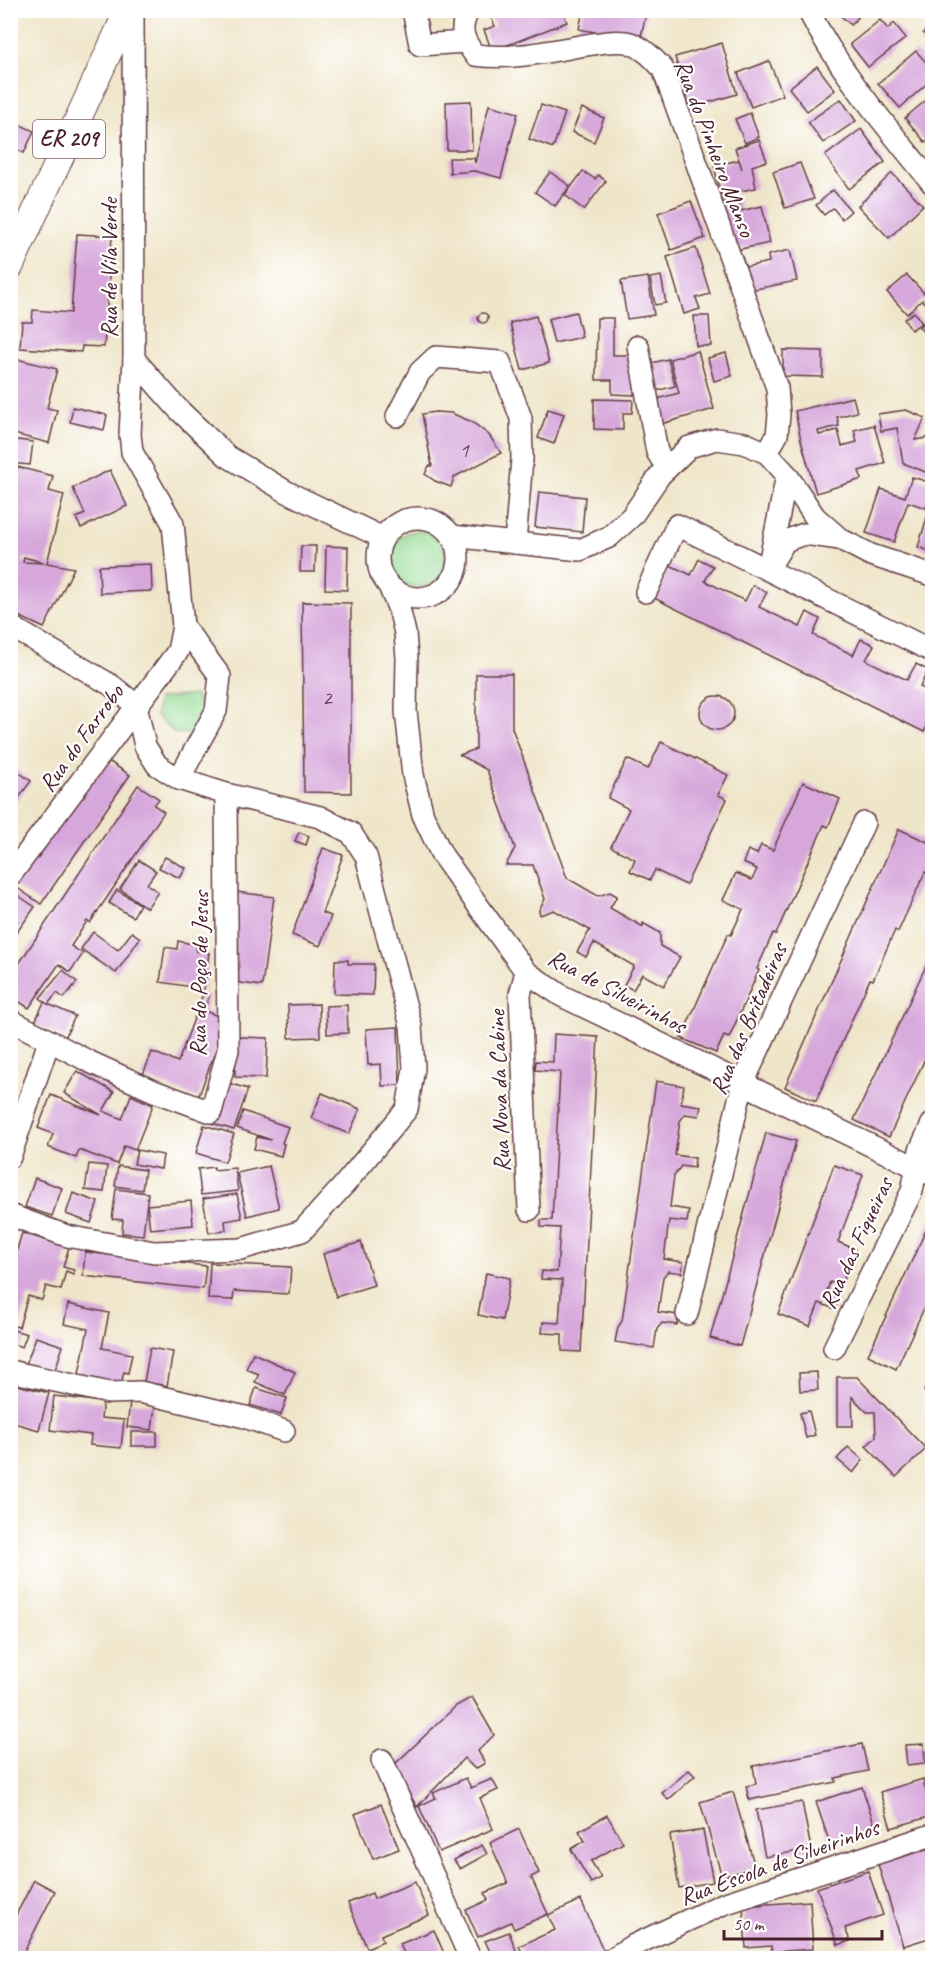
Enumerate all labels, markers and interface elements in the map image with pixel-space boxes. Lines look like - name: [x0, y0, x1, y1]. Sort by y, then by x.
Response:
- street label: Rua do Pinheiro Manso: [667, 55, 763, 242]
- road number: ER 209: [33, 120, 105, 158]
- street label: Rua de Vila Verde: [94, 196, 124, 338]
- house number: 1: [459, 437, 470, 463]
- street label: Rua do Farrobo: [32, 677, 131, 798]
- house number: 2: [322, 685, 333, 711]
- street label: Rua do Poço de Jesus: [183, 889, 215, 1057]
- street label: Rua das Britadeiras: [703, 936, 794, 1099]
- street label: Rua de Silveirinhos: [543, 942, 694, 1041]
- street label: Rua Nova da Cabine: [481, 1007, 517, 1173]
- street label: Rua das Figueiras: [813, 1171, 900, 1313]
- street label: Rua Escola de Silveirinhos: [675, 1811, 885, 1912]
- scale bar: [724, 1903, 882, 1941]
- text: 50 m: [733, 1913, 766, 1935]

